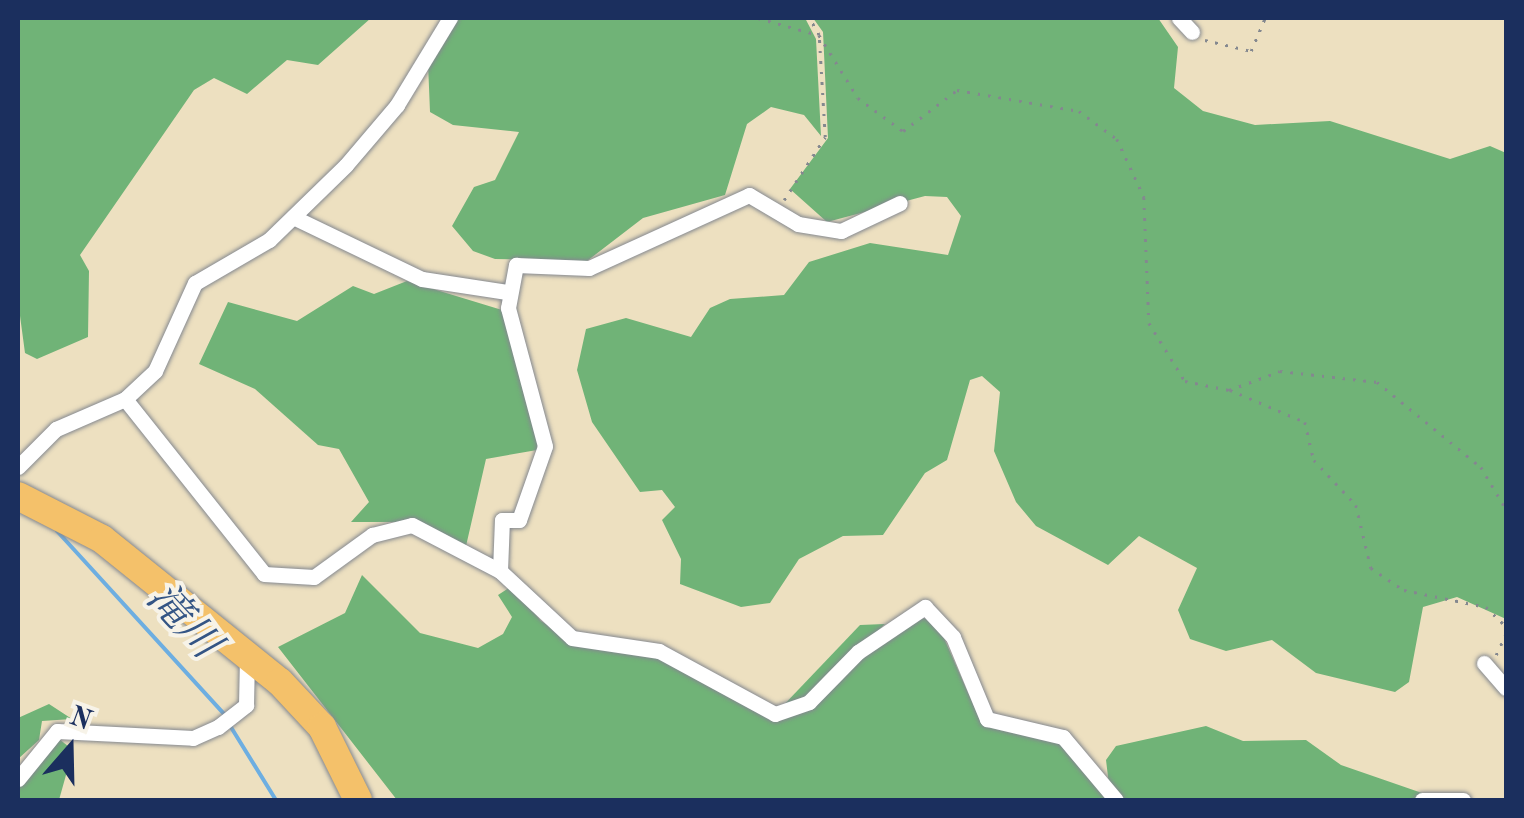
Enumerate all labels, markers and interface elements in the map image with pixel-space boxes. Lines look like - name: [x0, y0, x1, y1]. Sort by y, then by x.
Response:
- water label: 滝川: [135, 574, 229, 670]
- north arrow: [20, 698, 120, 798]
- text: N: [65, 703, 95, 737]

